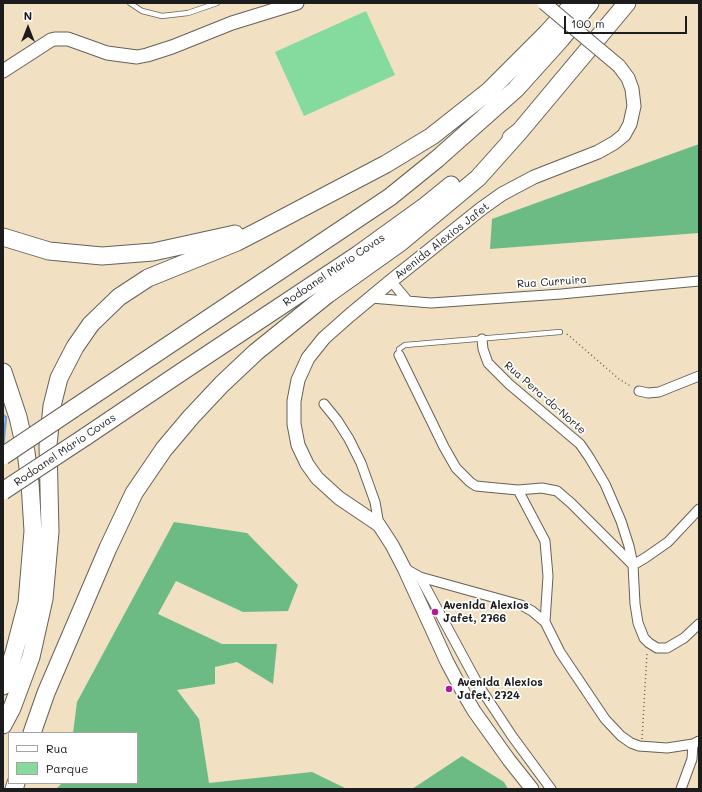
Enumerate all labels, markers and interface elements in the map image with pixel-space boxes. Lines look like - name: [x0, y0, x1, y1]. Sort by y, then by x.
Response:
- north arrow: [8, 8, 48, 48]
- text: N: [24, 8, 32, 23]
- scale bar: [566, 8, 689, 34]
- text: 100 m: [571, 15, 605, 31]
- street label: Avenida Alexios Jafet: [392, 200, 492, 282]
- street label: Rodoanel Mário Covas: [281, 231, 387, 309]
- street label: Rua Curruira: [517, 273, 587, 291]
- street label: Rua Pera-do-Norte: [501, 359, 589, 437]
- street label: Rodoanel Mário Covas: [12, 411, 118, 489]
- place label: Avenida Alexios Jafet, 2766: [443, 599, 529, 625]
- marker: Avenida Alexios Jafet, 2766: [430, 607, 440, 617]
- place label: Avenida Alexios Jafet, 2724: [457, 676, 543, 702]
- marker: Avenida Alexios Jafet, 2724: [444, 684, 454, 694]
- legend: [8, 732, 138, 784]
- text: Rua: [46, 740, 68, 756]
- text: Parque: [46, 760, 89, 776]

